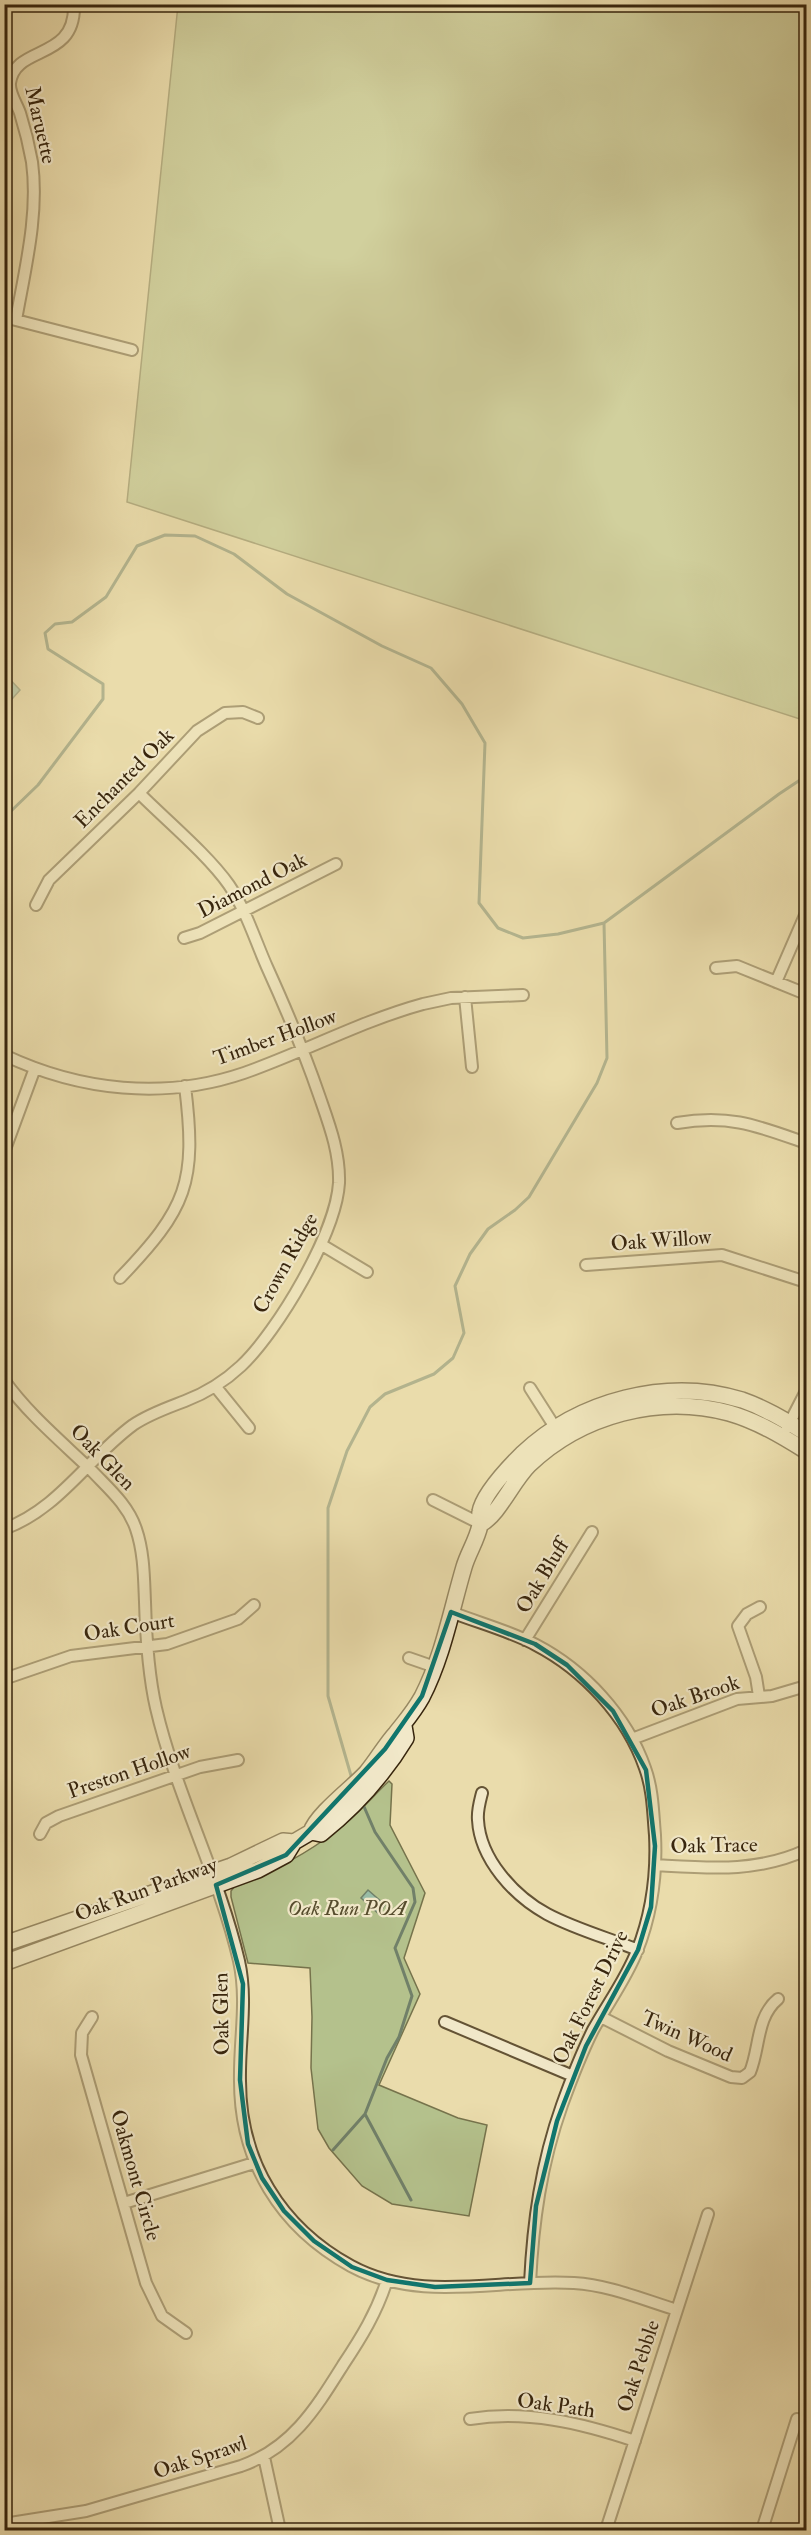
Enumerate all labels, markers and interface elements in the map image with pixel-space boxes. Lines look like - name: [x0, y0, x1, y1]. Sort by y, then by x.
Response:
- street label: Maruette: [19, 84, 63, 167]
- street label: Enchanted Oak: [69, 723, 180, 834]
- street label: Diamond Oak: [193, 846, 311, 924]
- street label: Timber Hollow: [210, 1002, 341, 1072]
- street label: Crown Ridge: [247, 1208, 324, 1318]
- street label: Oak Willow: [610, 1223, 713, 1257]
- street label: Oak Glen: [64, 1418, 141, 1497]
- street label: Oak Bluff: [510, 1531, 577, 1618]
- street label: Oak Court: [82, 1607, 176, 1648]
- street label: Oak Brook: [647, 1669, 743, 1724]
- street label: Preston Hollow: [64, 1737, 195, 1805]
- street label: Oak Trace: [670, 1831, 758, 1860]
- street label: Oak Run Parkway: [71, 1851, 222, 1928]
- park label: Oak Run POA: [287, 1895, 407, 1922]
- street label: Oak Forest Drive: [546, 1925, 635, 2069]
- street label: Oak Glen: [207, 1972, 236, 2056]
- street label: Twin Wood: [637, 2004, 737, 2069]
- street label: Oakmont Circle: [104, 2106, 167, 2244]
- street label: Oak Pebble: [611, 2316, 666, 2416]
- street label: Oak Path: [515, 2387, 597, 2424]
- street label: Oak Sprawl: [150, 2429, 251, 2485]

